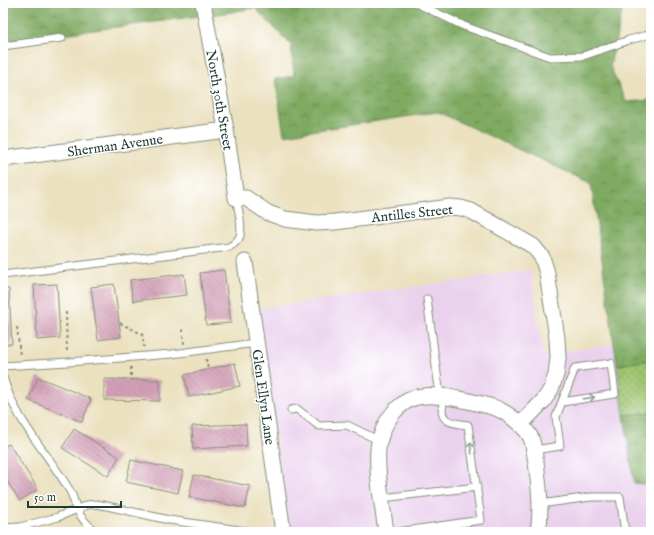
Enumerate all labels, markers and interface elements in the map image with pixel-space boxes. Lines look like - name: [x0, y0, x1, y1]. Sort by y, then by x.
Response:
- street label: North 30th Street: [201, 48, 237, 152]
- street label: Sherman Avenue: [66, 130, 165, 162]
- street label: Antilles Street: [369, 201, 454, 227]
- street label: Glen Ellyn Lane: [247, 348, 279, 447]
- one-way arrow: [582, 394, 595, 402]
- one-way arrow: [467, 442, 475, 455]
- scale bar: [28, 483, 121, 509]
- text: 50 m: [34, 490, 56, 505]

